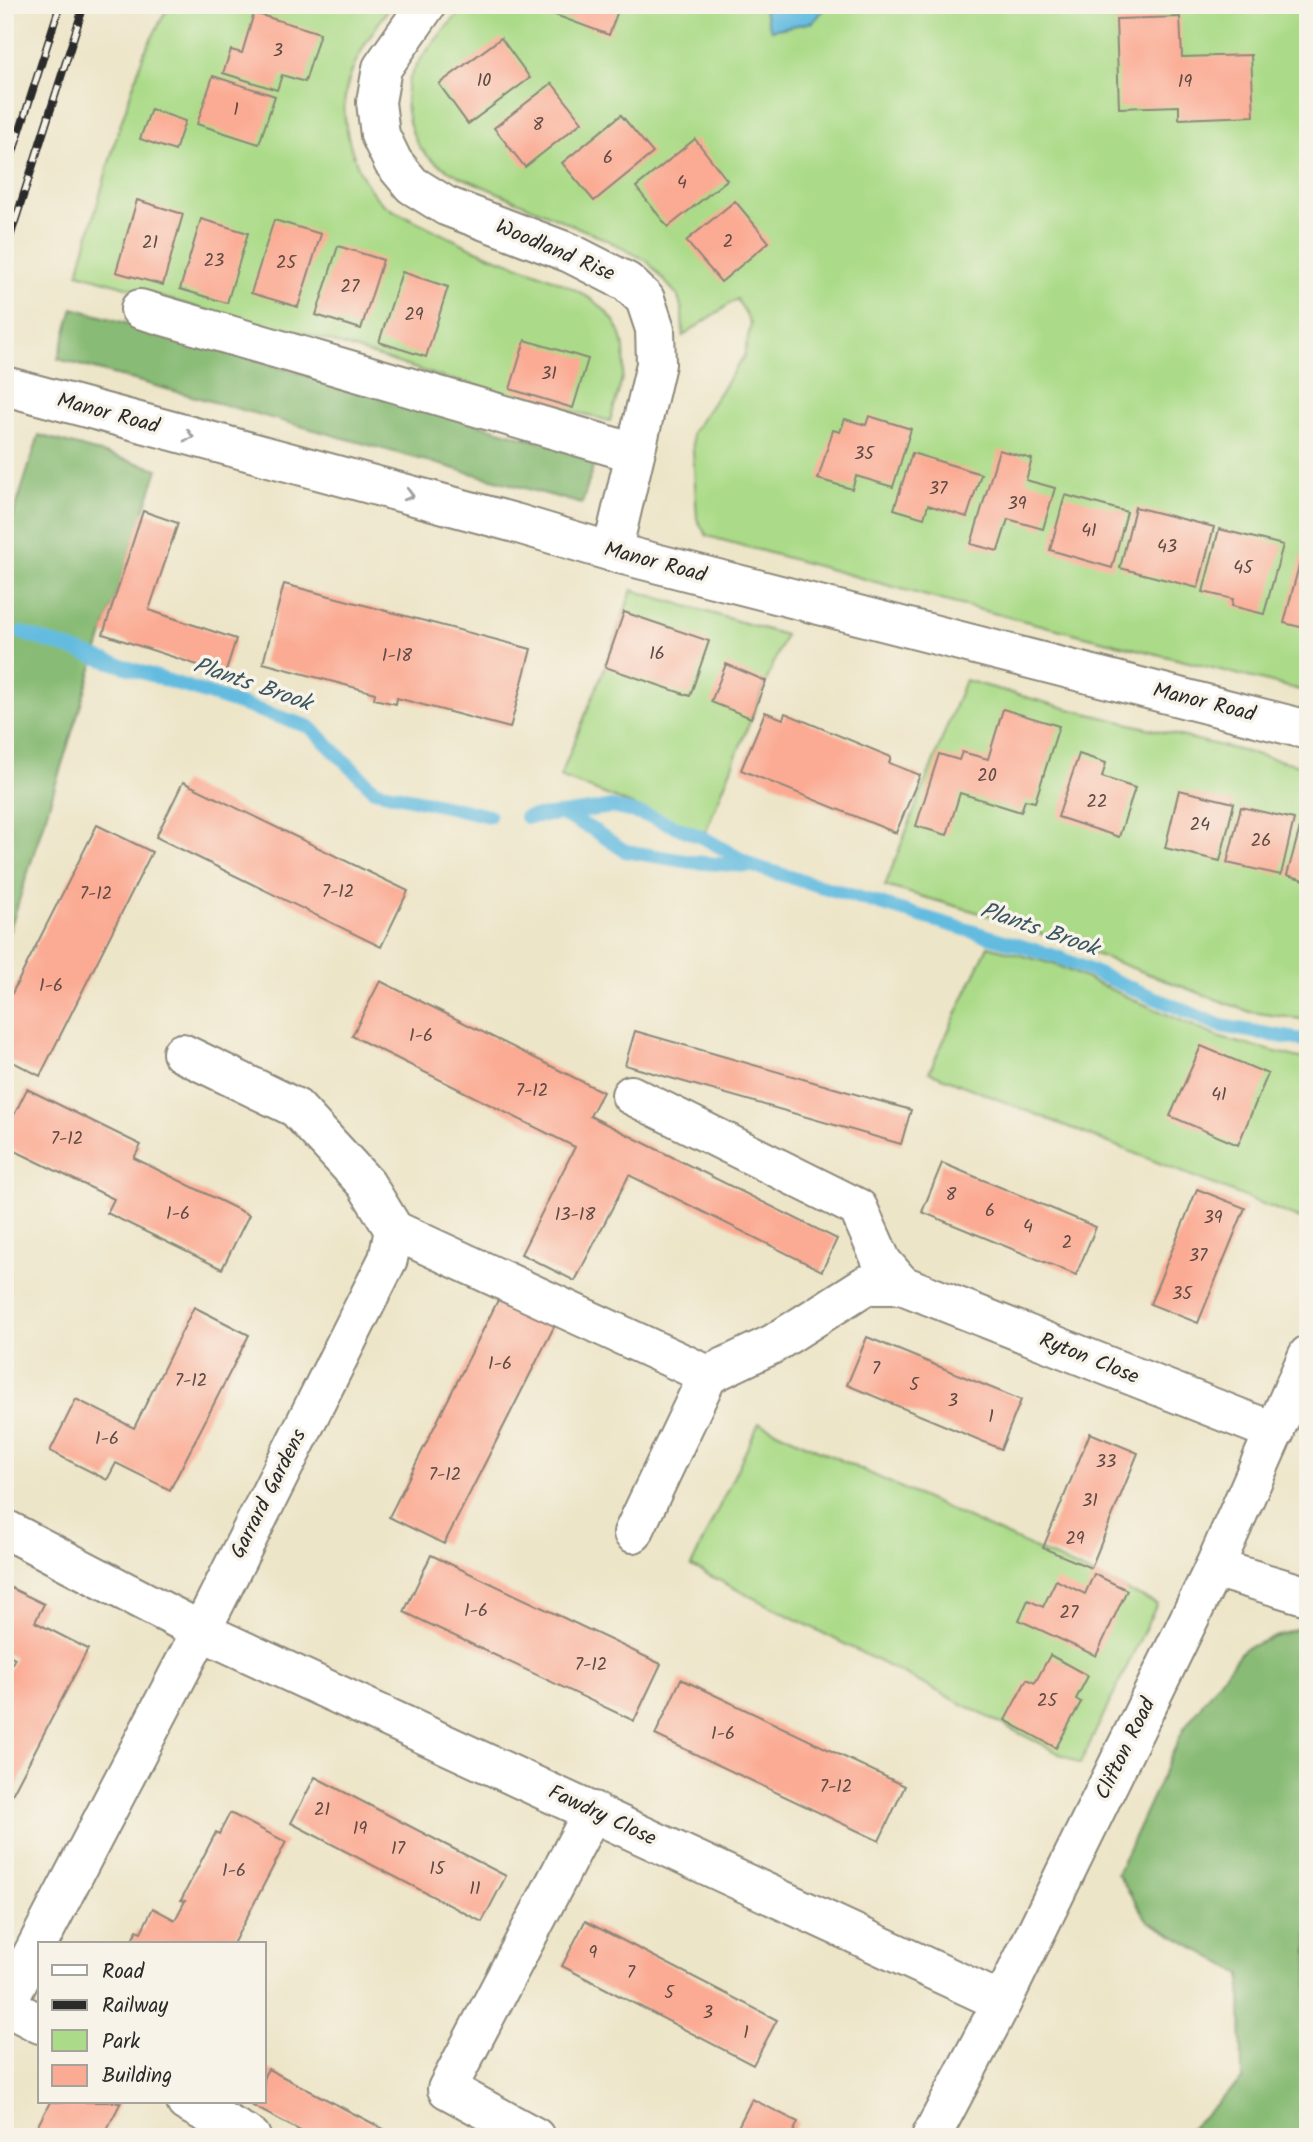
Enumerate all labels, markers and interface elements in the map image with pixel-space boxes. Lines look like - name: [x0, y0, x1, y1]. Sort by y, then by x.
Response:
- house number: 3: [273, 37, 283, 66]
- house number: 10: [477, 67, 491, 96]
- house number: 19: [1178, 68, 1192, 97]
- house number: 1: [233, 96, 239, 125]
- house number: 8: [533, 111, 544, 140]
- house number: 6: [603, 144, 613, 173]
- house number: 4: [677, 169, 687, 198]
- street label: Woodland Rise: [490, 211, 620, 291]
- house number: 2: [723, 228, 733, 257]
- house number: 21: [142, 229, 158, 258]
- house number: 23: [204, 247, 224, 276]
- house number: 25: [276, 249, 297, 278]
- house number: 27: [341, 273, 360, 302]
- house number: 29: [404, 301, 424, 330]
- house number: 31: [541, 360, 557, 389]
- street label: Manor Road: [53, 385, 163, 444]
- one-way arrow: [183, 427, 195, 442]
- house number: 35: [854, 440, 875, 469]
- house number: 37: [929, 475, 948, 504]
- one-way arrow: [403, 487, 415, 501]
- house number: 39: [1007, 490, 1027, 519]
- house number: 41: [1081, 517, 1097, 546]
- house number: 43: [1157, 533, 1177, 562]
- street label: Manor Road: [600, 534, 710, 593]
- house number: 45: [1233, 554, 1254, 583]
- house number: 16: [649, 640, 665, 669]
- house number: 1-18: [382, 642, 412, 671]
- water label: Plants Brook: [188, 648, 319, 723]
- street label: Manor Road: [1149, 674, 1259, 732]
- house number: 20: [977, 762, 997, 791]
- house number: 22: [1087, 788, 1107, 817]
- house number: 24: [1190, 811, 1210, 840]
- house number: 26: [1251, 827, 1271, 856]
- house number: 7-12: [322, 878, 354, 907]
- house number: 7-12: [80, 880, 112, 909]
- water label: Plants Brook: [975, 893, 1106, 968]
- house number: 1-6: [39, 972, 63, 1001]
- house number: 1-6: [409, 1022, 433, 1051]
- house number: 7-12: [516, 1077, 548, 1106]
- house number: 41: [1211, 1081, 1227, 1110]
- house number: 7-12: [51, 1125, 83, 1154]
- house number: 8: [946, 1181, 957, 1210]
- house number: 6: [985, 1197, 995, 1226]
- house number: 1-6: [166, 1200, 190, 1229]
- house number: 13-18: [555, 1201, 596, 1230]
- house number: 39: [1203, 1204, 1223, 1233]
- house number: 4: [1023, 1213, 1033, 1242]
- house number: 2: [1062, 1229, 1072, 1258]
- house number: 37: [1189, 1242, 1208, 1271]
- house number: 35: [1172, 1280, 1193, 1309]
- street label: Ryton Close: [1034, 1324, 1144, 1394]
- house number: 1-6: [488, 1350, 512, 1379]
- house number: 7: [872, 1355, 881, 1384]
- house number: 7-12: [175, 1367, 207, 1396]
- house number: 5: [909, 1371, 920, 1400]
- house number: 3: [948, 1387, 958, 1416]
- house number: 1: [988, 1403, 994, 1432]
- street label: Garrard Gardens: [222, 1423, 316, 1565]
- house number: 1-6: [95, 1425, 119, 1454]
- house number: 33: [1096, 1448, 1116, 1477]
- house number: 7-12: [429, 1461, 461, 1490]
- house number: 31: [1082, 1487, 1098, 1516]
- house number: 29: [1065, 1525, 1085, 1554]
- house number: 1-6: [464, 1597, 488, 1626]
- house number: 27: [1060, 1599, 1079, 1628]
- house number: 7-12: [575, 1651, 607, 1680]
- house number: 25: [1037, 1687, 1058, 1716]
- street label: Clifton Road: [1087, 1692, 1165, 1806]
- house number: 1-6: [711, 1720, 735, 1749]
- house number: 7-12: [820, 1773, 852, 1802]
- street label: Fawdry Close: [542, 1776, 662, 1856]
- house number: 21: [314, 1796, 330, 1825]
- house number: 19: [353, 1815, 367, 1844]
- house number: 17: [391, 1835, 406, 1864]
- house number: 15: [429, 1855, 446, 1884]
- house number: 1-6: [222, 1857, 246, 1886]
- house number: 11: [469, 1875, 481, 1904]
- house number: 9: [589, 1939, 598, 1968]
- legend: [38, 1942, 266, 2104]
- text: Road: [102, 1956, 145, 1989]
- house number: 7: [627, 1959, 636, 1988]
- house number: 5: [664, 1979, 675, 2008]
- text: Railway: [102, 1990, 168, 2023]
- house number: 3: [703, 1999, 713, 2028]
- house number: 1: [743, 2019, 749, 2048]
- text: Park: [102, 2026, 140, 2059]
- text: Building: [102, 2060, 172, 2093]

